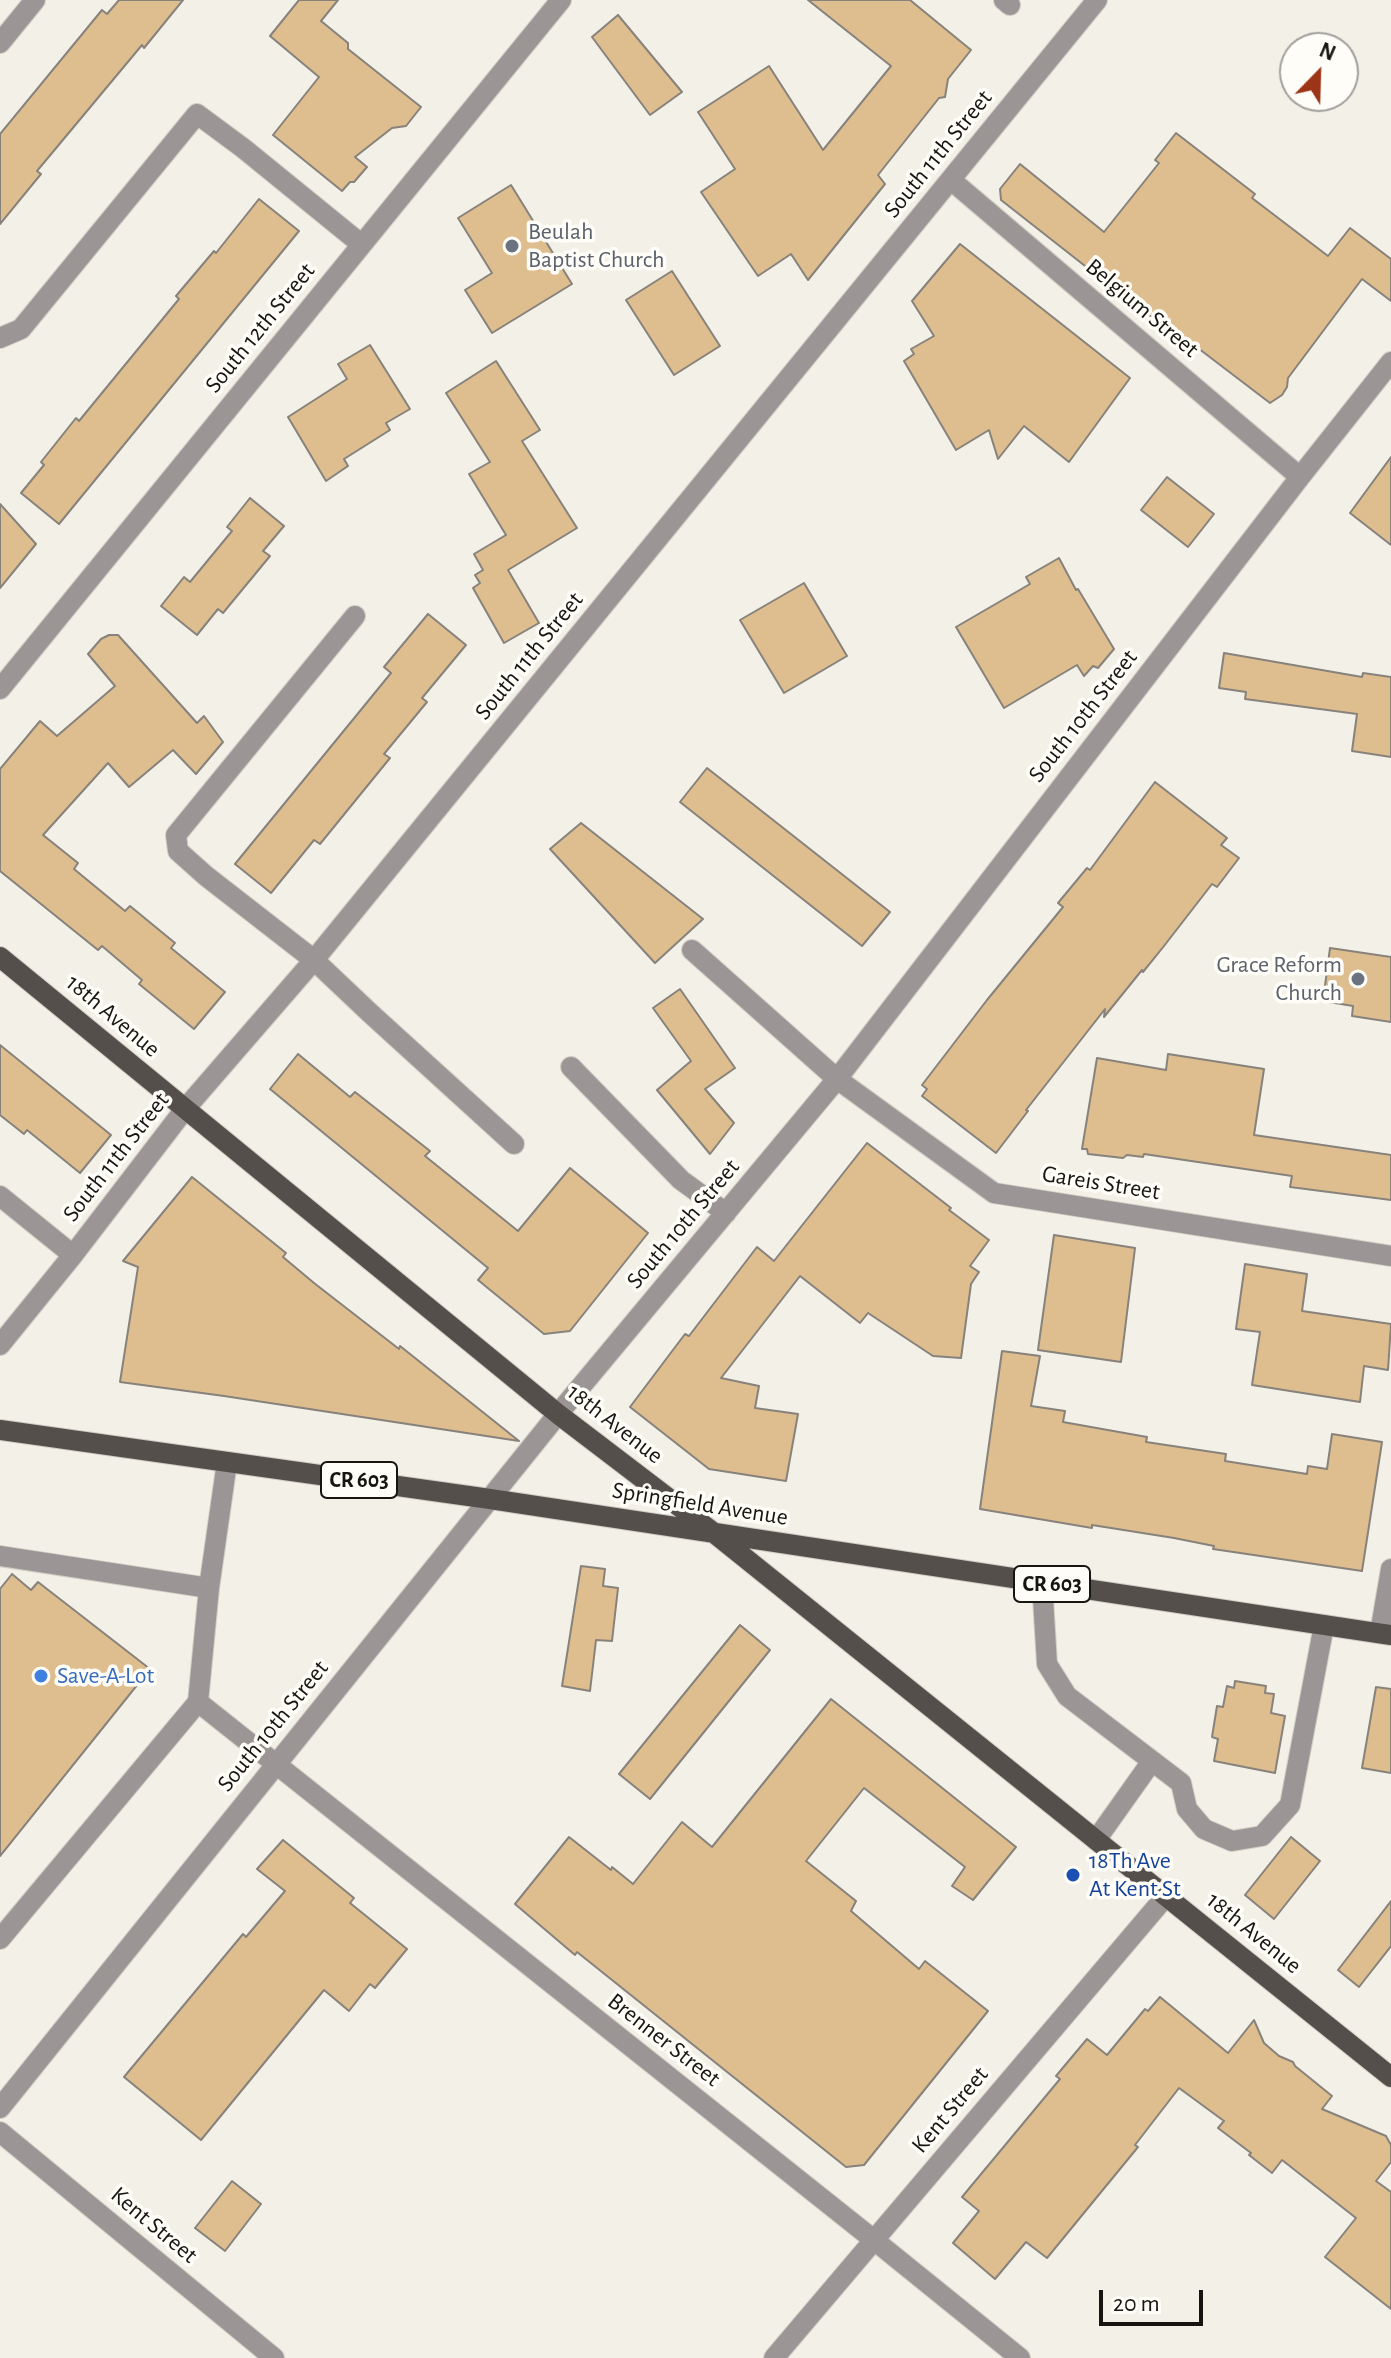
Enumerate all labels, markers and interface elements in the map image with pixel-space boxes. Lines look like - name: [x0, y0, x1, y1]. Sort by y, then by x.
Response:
- north arrow: [1279, 32, 1359, 112]
- text: N: [1316, 39, 1339, 65]
- street label: South 11th Street: [878, 84, 998, 224]
- place label: Beulah Baptist Church: [528, 218, 665, 274]
- marker: Beulah Baptist Church: [503, 237, 521, 255]
- street label: Belgium Street: [1080, 252, 1204, 364]
- street label: South 12th Street: [199, 257, 321, 399]
- street label: South 11th Street: [469, 586, 589, 726]
- street label: South 10th Street: [1022, 644, 1144, 788]
- place label: Grace Reform Church: [1216, 951, 1342, 1007]
- street label: 18th Avenue: [60, 968, 166, 1064]
- marker: Grace Reform Church: [1349, 970, 1367, 988]
- street label: South 11th Street: [57, 1087, 175, 1227]
- street label: South 10th Street: [620, 1153, 746, 1295]
- street label: Gareis Street: [1040, 1159, 1162, 1207]
- street label: 18th Avenue: [561, 1378, 669, 1470]
- road number: CR 603: [321, 1462, 397, 1498]
- street label: Springfield Avenue: [610, 1476, 790, 1532]
- road number: CR 603: [1014, 1566, 1090, 1602]
- street label: South 10th Street: [211, 1655, 335, 1797]
- place label: Save-A-Lot: [57, 1662, 154, 1690]
- marker: Save-A-Lot: [32, 1667, 50, 1685]
- place label: 18Th Ave At Kent St: [1089, 1847, 1181, 1903]
- marker: 18Th Ave At Kent St: [1064, 1866, 1082, 1884]
- street label: 18th Avenue: [1201, 1886, 1307, 1980]
- street label: Brenner Street: [602, 1987, 726, 2093]
- street label: Kent Street: [906, 2061, 994, 2159]
- street label: Kent Street: [105, 2181, 203, 2269]
- scale bar: [1103, 2274, 1207, 2324]
- text: 20 m: [1113, 2292, 1160, 2316]

